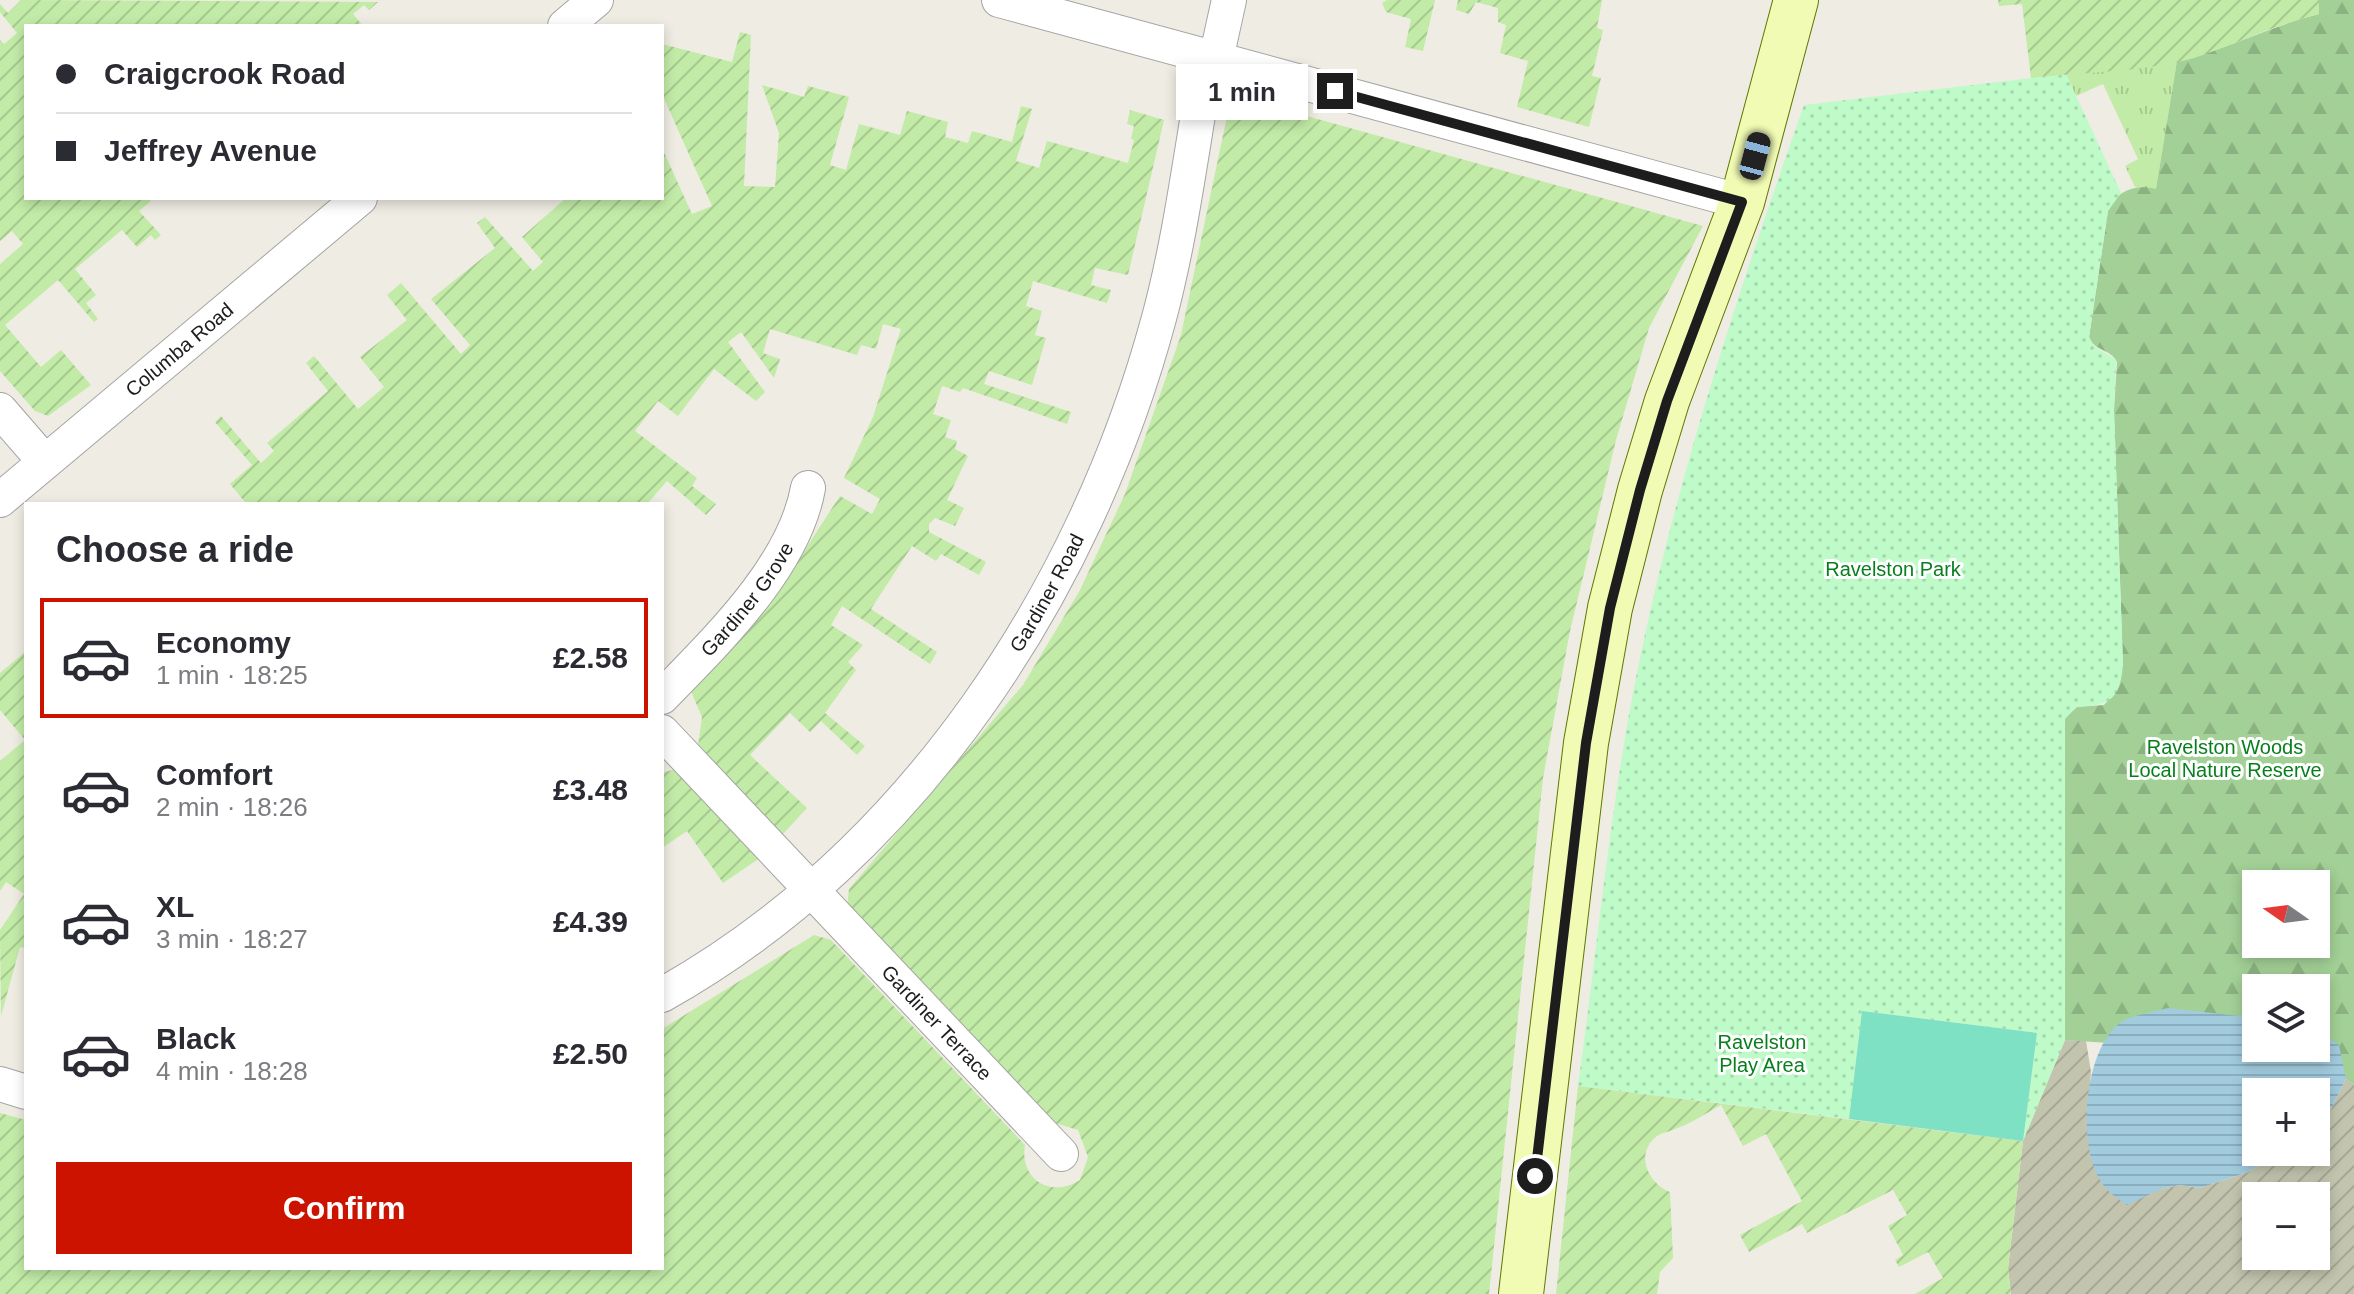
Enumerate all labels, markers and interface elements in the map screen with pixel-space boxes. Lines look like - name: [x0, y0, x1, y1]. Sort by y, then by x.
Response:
- text: Craigcrook Road: [104, 57, 346, 90]
- callout: 1 min: [1175, 63, 1307, 119]
- route end: [1317, 73, 1353, 109]
- text: 1 min: [1208, 77, 1276, 107]
- car: [1737, 130, 1773, 182]
- text: Jeffrey Avenue: [104, 134, 317, 167]
- street label: Columba Road: [121, 298, 237, 401]
- text: Choose a ride: [56, 529, 294, 570]
- street label: Gardiner Road: [1005, 530, 1088, 656]
- street label: Gardiner Grove: [696, 539, 798, 661]
- park label: Ravelston Park: [1825, 558, 1962, 580]
- icon: car: [60, 622, 132, 694]
- text: Economy: [156, 626, 291, 659]
- text: £2.58: [553, 641, 628, 674]
- text: 1 min · 18:25: [156, 660, 308, 690]
- park label: Ravelston Woods Local Nature Reserve: [2128, 736, 2322, 781]
- icon: car: [60, 754, 132, 826]
- text: Comfort: [156, 758, 273, 791]
- text: £3.48: [553, 773, 628, 806]
- text: 2 min · 18:26: [156, 792, 308, 822]
- north arrow: [2242, 870, 2330, 958]
- map controls: [2242, 870, 2330, 1270]
- icon: car: [60, 886, 132, 958]
- text: XL: [156, 890, 194, 923]
- text: £4.39: [553, 905, 628, 938]
- text: 3 min · 18:27: [156, 924, 308, 954]
- street label: Gardiner Terrace: [877, 961, 996, 1085]
- button: layers: [2242, 974, 2330, 1062]
- icon: car: [60, 1018, 132, 1090]
- text: Black: [156, 1022, 236, 1055]
- park label: Ravelston Play Area: [1718, 1031, 1806, 1076]
- text: £2.50: [553, 1037, 628, 1070]
- text: 4 min · 18:28: [156, 1056, 308, 1086]
- button: +: [2242, 1078, 2330, 1166]
- route start: [1517, 1158, 1553, 1194]
- button: Confirm: [56, 1162, 632, 1254]
- button: −: [2242, 1182, 2330, 1270]

